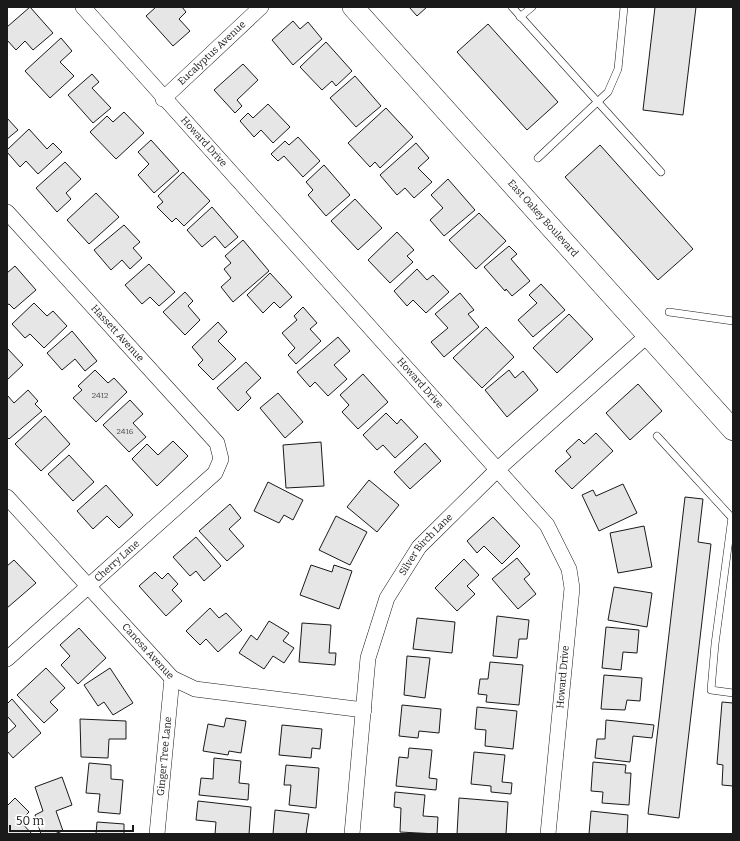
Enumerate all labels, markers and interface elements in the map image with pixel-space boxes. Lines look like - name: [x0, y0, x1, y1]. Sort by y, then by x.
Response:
- street label: Eucalyptus Avenue: [175, 18, 248, 88]
- street label: Howard Drive: [178, 114, 229, 169]
- street label: East Oakey Boulevard: [505, 177, 581, 259]
- street label: Hassett Avenue: [88, 302, 146, 364]
- street label: Howard Drive: [394, 356, 446, 411]
- house number: 2412: [92, 391, 108, 400]
- house number: 2416: [117, 427, 134, 436]
- street label: Silver Birch Lane: [397, 511, 455, 578]
- street label: Cherry Lane: [92, 538, 142, 584]
- street label: Canosa Avenue: [119, 621, 176, 682]
- street label: Howard Drive: [554, 645, 572, 709]
- street label: Ginger Tree Lane: [155, 716, 174, 797]
- scale bar: [10, 807, 133, 833]
- text: 50 m: [16, 814, 45, 828]

